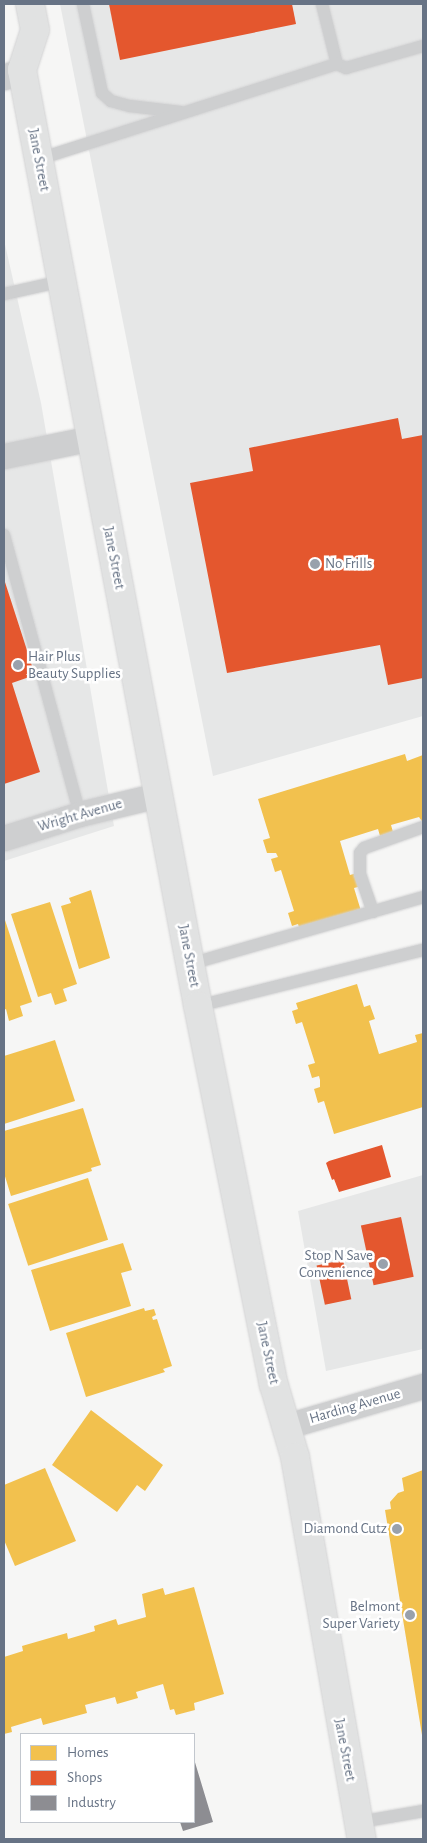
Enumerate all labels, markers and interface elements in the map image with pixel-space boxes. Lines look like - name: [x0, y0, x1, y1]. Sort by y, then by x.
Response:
- street label: Jane Street: [24, 127, 54, 193]
- street label: Jane Street: [99, 525, 129, 591]
- place label: No Frills: [325, 555, 372, 573]
- marker: No Frills: [309, 558, 321, 570]
- place label: Hair Plus Beauty Supplies: [28, 647, 121, 682]
- marker: Hair Plus Beauty Supplies: [12, 659, 24, 671]
- street label: Wright Avenue: [36, 794, 124, 836]
- street label: Jane Street: [174, 923, 204, 989]
- place label: Stop N Save Convenience: [299, 1246, 373, 1281]
- marker: Stop N Save Convenience: [377, 1258, 389, 1270]
- street label: Jane Street: [253, 1320, 283, 1386]
- street label: Harding Avenue: [307, 1384, 403, 1428]
- place label: Diamond Cutz: [303, 1520, 387, 1538]
- marker: Diamond Cutz: [391, 1523, 403, 1535]
- place label: Belmont Super Variety: [322, 1597, 400, 1632]
- marker: Belmont Super Variety: [404, 1609, 416, 1621]
- street label: Jane Street: [330, 1717, 360, 1783]
- legend: [20, 1733, 195, 1823]
- text: Homes: [67, 1745, 109, 1760]
- text: Shops: [67, 1770, 102, 1785]
- text: Industry: [67, 1795, 116, 1810]

